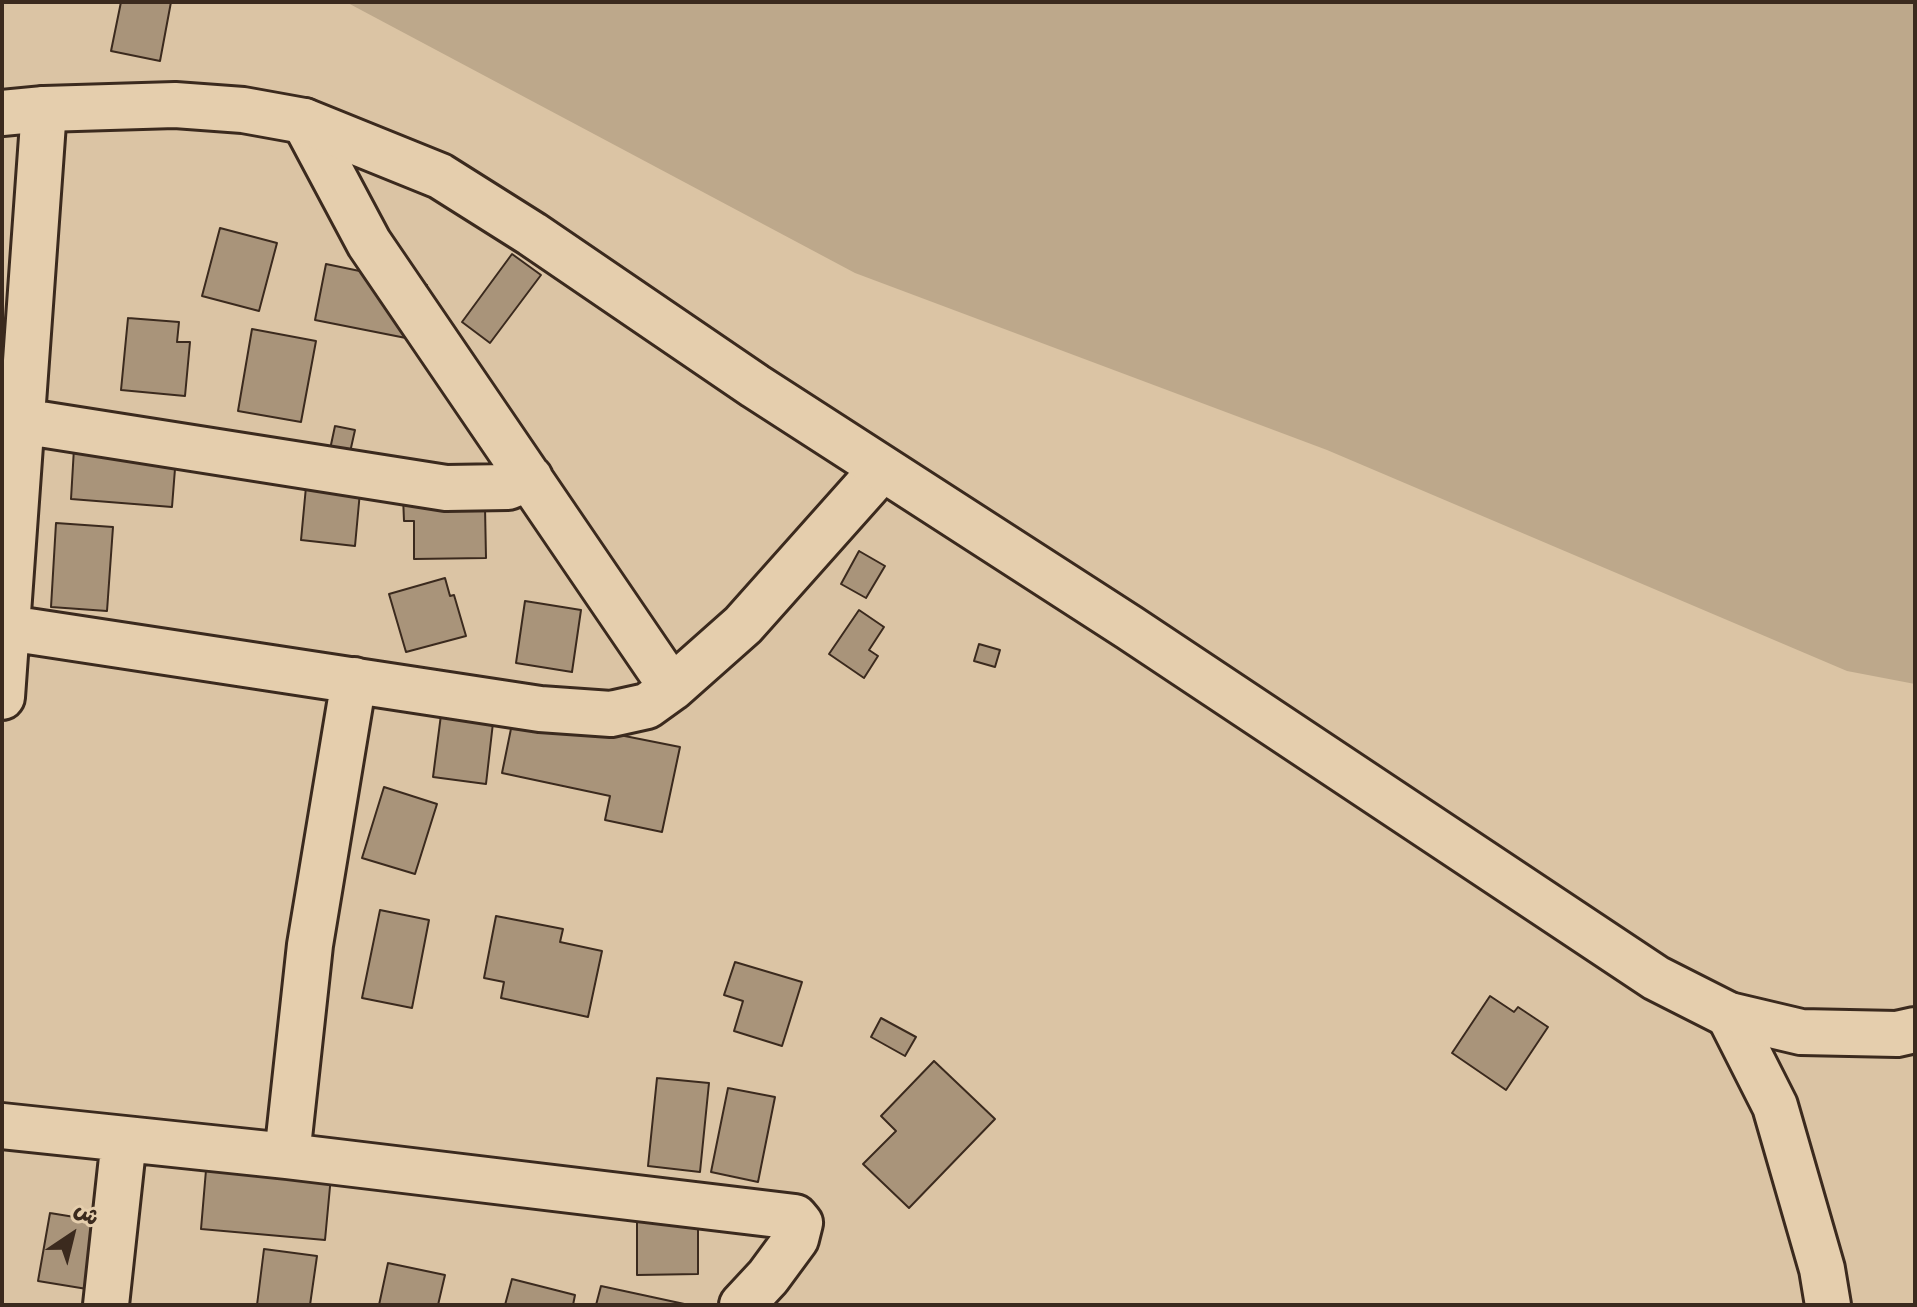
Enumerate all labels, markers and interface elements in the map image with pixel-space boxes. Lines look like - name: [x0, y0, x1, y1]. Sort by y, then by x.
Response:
- text: ش: [66, 1194, 106, 1236]
- north arrow: [32, 1195, 112, 1275]

